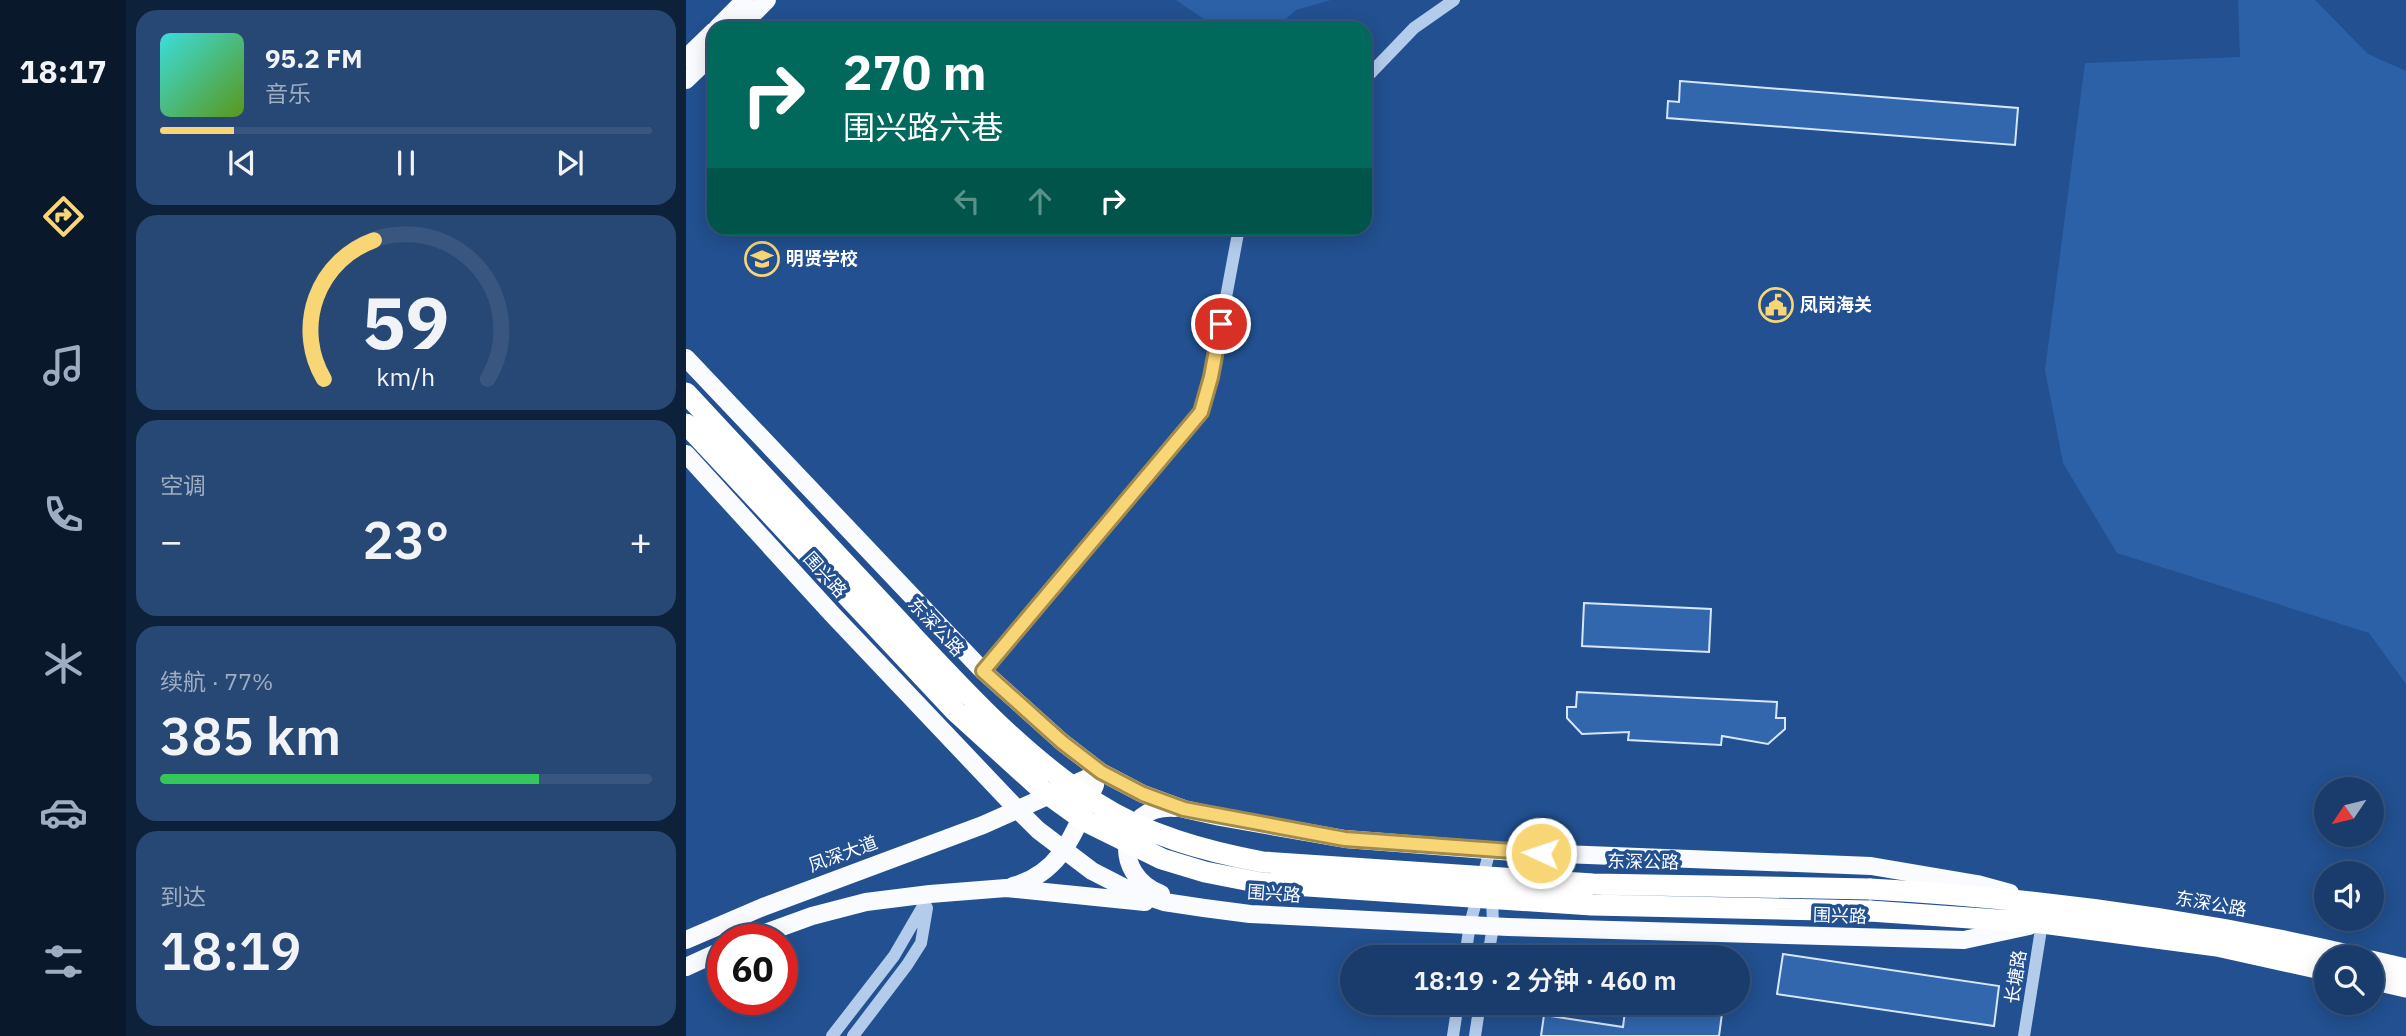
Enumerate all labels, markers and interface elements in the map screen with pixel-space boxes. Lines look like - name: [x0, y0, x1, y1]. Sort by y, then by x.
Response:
- text: 270 m: [843, 40, 987, 103]
- text: 95.2 FM: [265, 41, 363, 75]
- icon: right: [728, 49, 819, 140]
- text: 18:17: [19, 50, 107, 92]
- text: 音乐: [265, 78, 311, 108]
- text: 围兴路六巷: [843, 106, 1003, 148]
- icon: previous: [223, 144, 261, 182]
- icon: pause: [387, 144, 425, 182]
- icon: next: [551, 144, 589, 182]
- icon: left: [948, 182, 986, 220]
- icon: ahead: [1021, 182, 1059, 220]
- icon: right: [1094, 182, 1132, 220]
- icon: directions: [39, 192, 88, 241]
- school or university icon: 明贤学校: [743, 240, 781, 278]
- place label: 明贤学校: [786, 247, 858, 270]
- text: 59: [362, 274, 450, 369]
- public building icon: 凤岗海关: [1757, 286, 1795, 324]
- place label: 凤岗海关: [1800, 293, 1872, 316]
- pin: [1191, 294, 1251, 354]
- icon: arrive: [1202, 305, 1240, 343]
- icon: music: [39, 341, 88, 390]
- text: km/h: [377, 360, 435, 393]
- text: 空调: [160, 470, 206, 500]
- icon: phone: [39, 490, 88, 539]
- text: 23°: [363, 506, 449, 573]
- text: −: [160, 516, 183, 565]
- text: +: [629, 516, 652, 565]
- street label: 围兴路: [799, 547, 852, 602]
- street label: 东深公路: [903, 592, 969, 661]
- icon: climate: [39, 639, 88, 688]
- text: 续航 · 77%: [160, 666, 273, 696]
- text: 385 km: [160, 702, 341, 769]
- north arrow: [2314, 777, 2384, 847]
- map controls: [2314, 777, 2384, 1015]
- icon: car: [39, 788, 88, 837]
- position arrow: [1504, 816, 1578, 890]
- street label: 凤深大道: [805, 830, 881, 877]
- street label: 东深公路: [1607, 849, 1679, 874]
- button: sound: [2314, 861, 2384, 931]
- street label: 围兴路: [1246, 880, 1302, 907]
- text: 到达: [160, 881, 206, 911]
- street label: 东深公路: [2174, 886, 2249, 921]
- street label: 围兴路: [1813, 903, 1867, 928]
- text: 18:19: [160, 917, 301, 984]
- speed limit sign: 60: [707, 924, 798, 1015]
- icon: filters: [39, 937, 88, 986]
- button: search: [2314, 945, 2384, 1015]
- street label: 长塘路: [2000, 948, 2031, 1005]
- text: 18:19 · 2 分钟 · 460 m: [1413, 963, 1677, 997]

